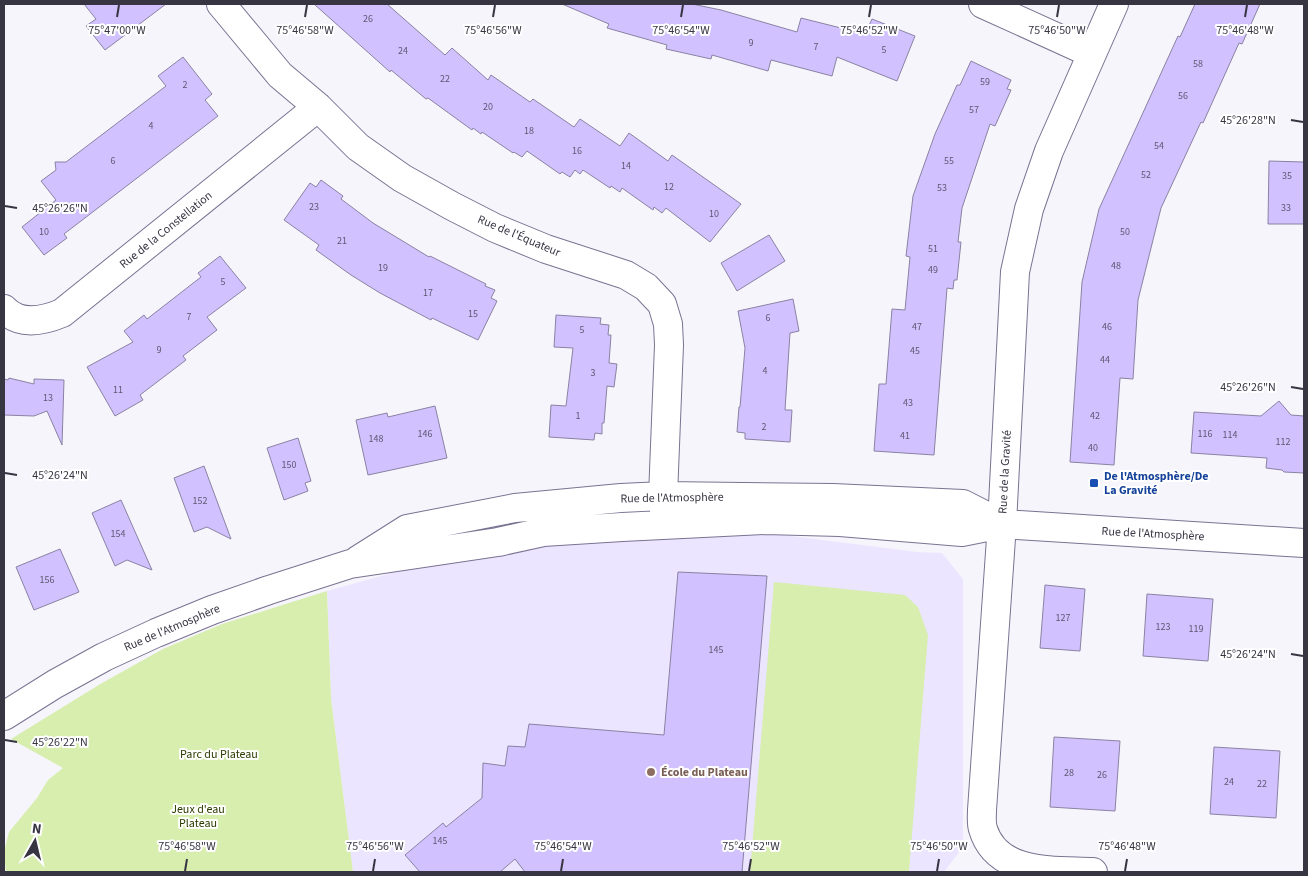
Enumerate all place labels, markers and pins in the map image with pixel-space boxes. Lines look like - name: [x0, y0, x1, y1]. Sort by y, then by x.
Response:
- place label: De l'Atmosphère/De La Gravité: [1104, 468, 1209, 499]
- marker: De l'Atmosphère/De La Gravité: [1088, 477, 1100, 489]
- place label: École du Plateau: [661, 764, 748, 781]
- marker: École du Plateau: [645, 766, 657, 778]

